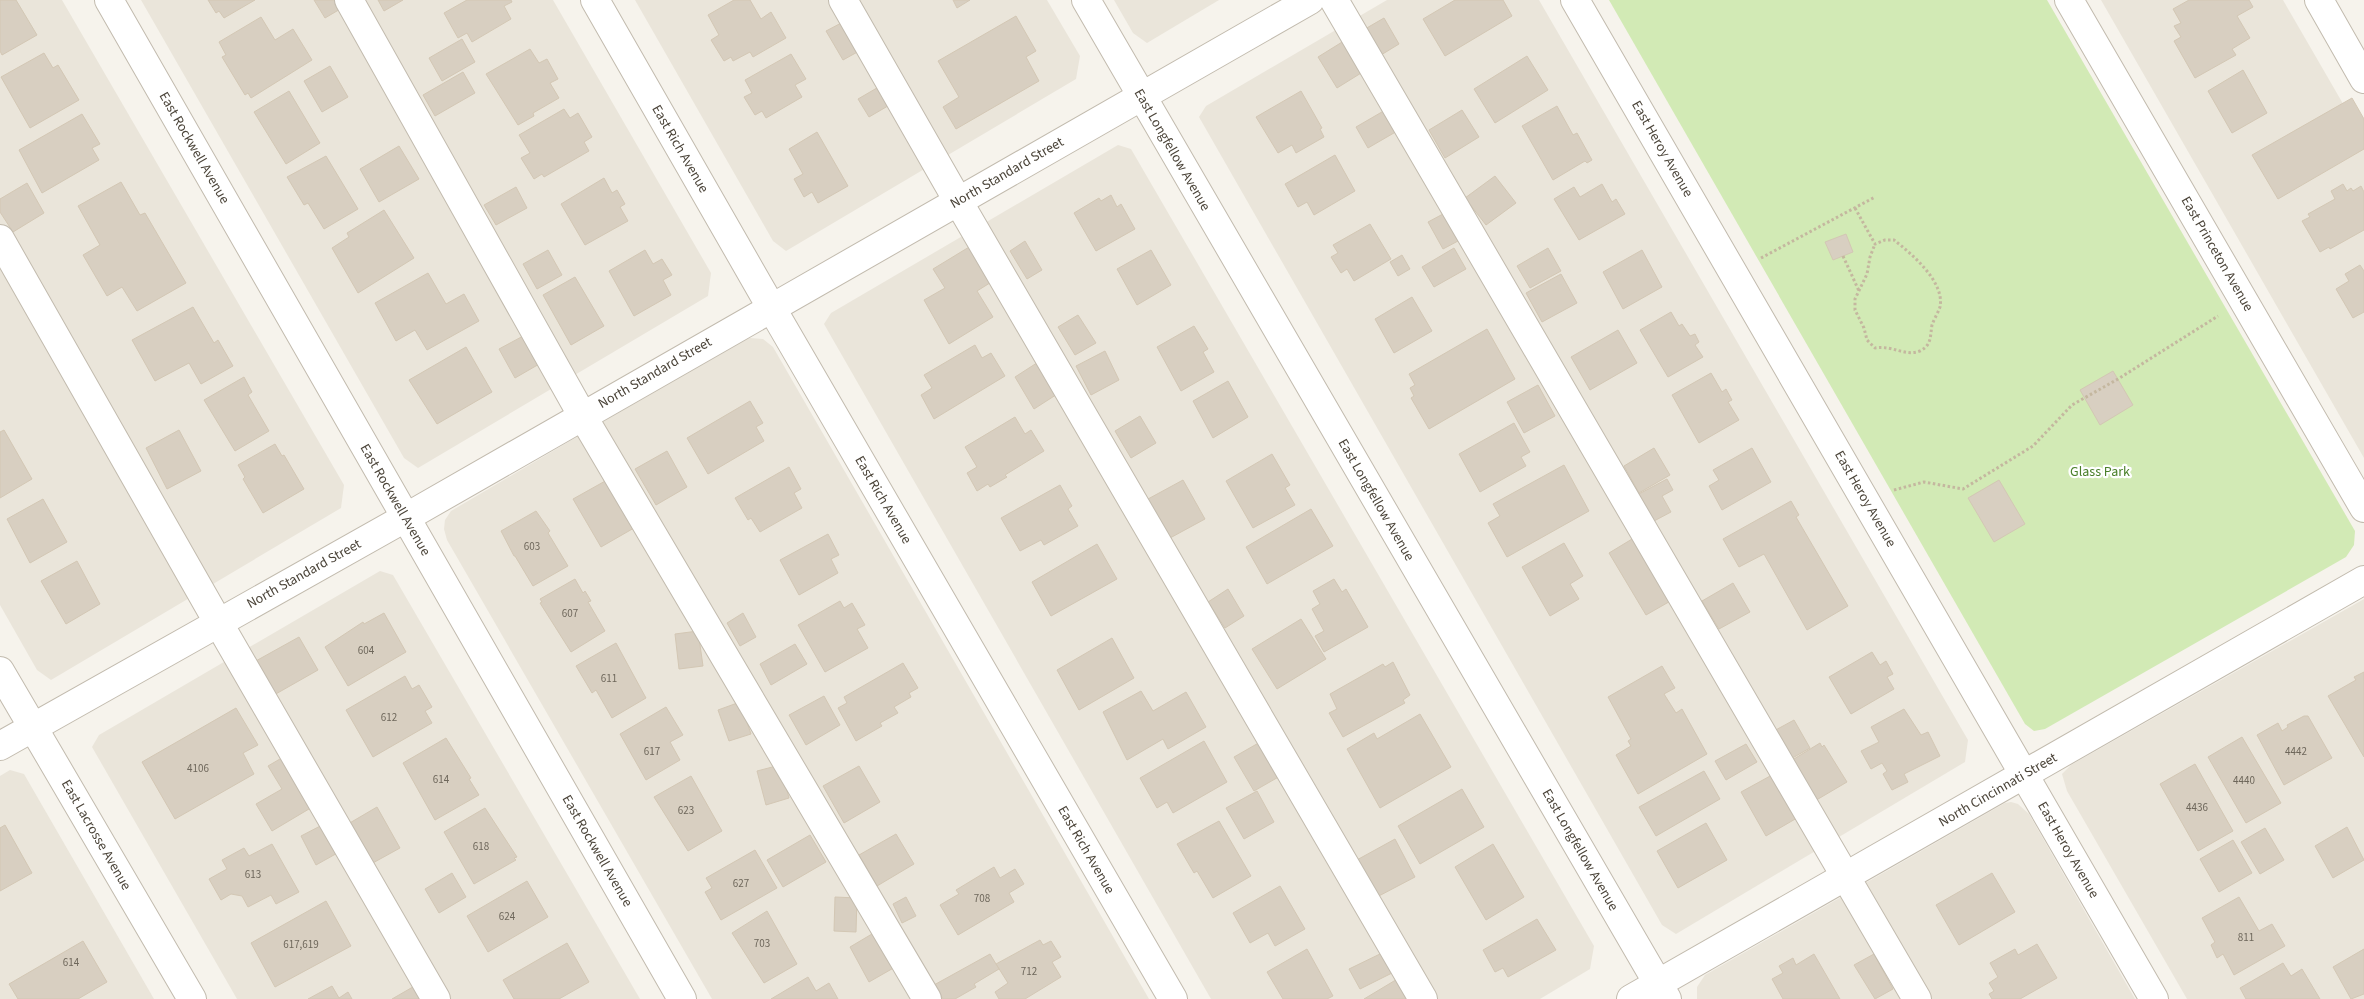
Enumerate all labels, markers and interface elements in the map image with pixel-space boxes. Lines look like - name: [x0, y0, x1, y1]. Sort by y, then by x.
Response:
- street label: East Longfellow Avenue: [1129, 85, 1215, 215]
- street label: East Rockwell Avenue: [154, 88, 234, 208]
- street label: East Heroy Avenue: [1626, 97, 1698, 201]
- street label: East Rich Avenue: [647, 101, 713, 197]
- street label: North Standard Street: [947, 132, 1068, 214]
- street label: East Princeton Avenue: [2176, 193, 2258, 315]
- street label: North Standard Street: [595, 332, 716, 414]
- street label: East Longfellow Avenue: [1333, 435, 1419, 565]
- street label: East Rockwell Avenue: [355, 440, 435, 560]
- street label: East Heroy Avenue: [1829, 447, 1901, 551]
- street label: East Rich Avenue: [850, 452, 916, 548]
- park label: Glass Park: [2070, 462, 2130, 482]
- street label: North Standard Street: [243, 534, 365, 614]
- house number: 603: [524, 539, 540, 554]
- house number: 607: [562, 606, 578, 621]
- house number: 604: [358, 643, 375, 658]
- house number: 611: [601, 671, 617, 686]
- house number: 612: [381, 710, 397, 725]
- house number: 617: [644, 744, 660, 759]
- house number: 4442: [2285, 744, 2307, 759]
- street label: North Cincinnati Street: [1935, 748, 2061, 832]
- house number: 4106: [187, 761, 209, 776]
- house number: 614: [433, 772, 450, 787]
- house number: 4440: [2233, 773, 2255, 788]
- street label: East Lacrosse Avenue: [56, 776, 136, 894]
- street label: East Longfellow Avenue: [1537, 785, 1623, 915]
- street label: East Rockwell Avenue: [557, 791, 637, 911]
- street label: East Heroy Avenue: [2032, 798, 2104, 902]
- house number: 4436: [2186, 800, 2208, 815]
- street label: East Rich Avenue: [1053, 802, 1119, 898]
- house number: 623: [678, 803, 694, 818]
- house number: 618: [473, 839, 490, 854]
- house number: 613: [245, 867, 261, 882]
- house number: 627: [733, 876, 749, 891]
- house number: 708: [974, 891, 991, 906]
- house number: 624: [499, 909, 516, 924]
- house number: 811: [2238, 930, 2254, 945]
- house number: 703: [754, 936, 770, 951]
- house number: 617,619: [283, 937, 319, 952]
- house number: 614: [63, 955, 80, 970]
- house number: 712: [1021, 964, 1037, 979]

